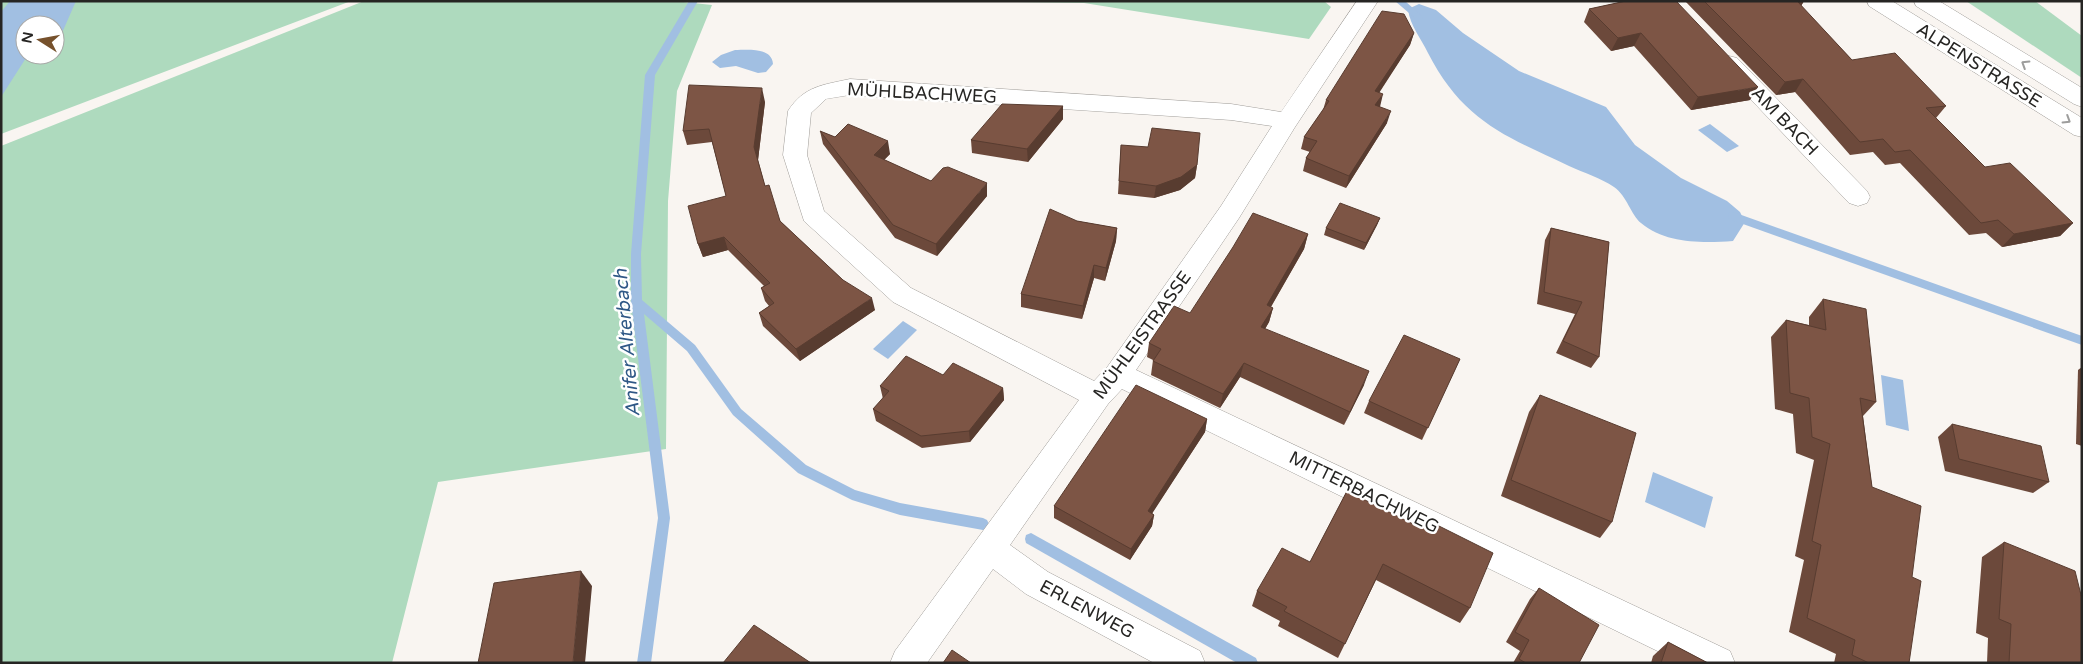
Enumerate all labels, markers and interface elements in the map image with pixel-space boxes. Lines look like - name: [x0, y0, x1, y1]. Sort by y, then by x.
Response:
- north arrow: [15, 15, 65, 65]
- street label: ALPENSTRASSE: [1912, 18, 2046, 112]
- text: N: [18, 30, 37, 45]
- one-way arrow: [2022, 60, 2031, 70]
- street label: MÜHLBACHWEG: [847, 78, 997, 108]
- street label: AM BACH: [1747, 82, 1823, 160]
- one-way arrow: [2061, 114, 2070, 123]
- street label: MÜHLEISTRASSE: [1088, 267, 1196, 403]
- water label: Anifer Alterbach: [610, 268, 644, 418]
- street label: MITTERBACHWEG: [1286, 446, 1442, 538]
- street label: ERLENWEG: [1036, 575, 1138, 643]

